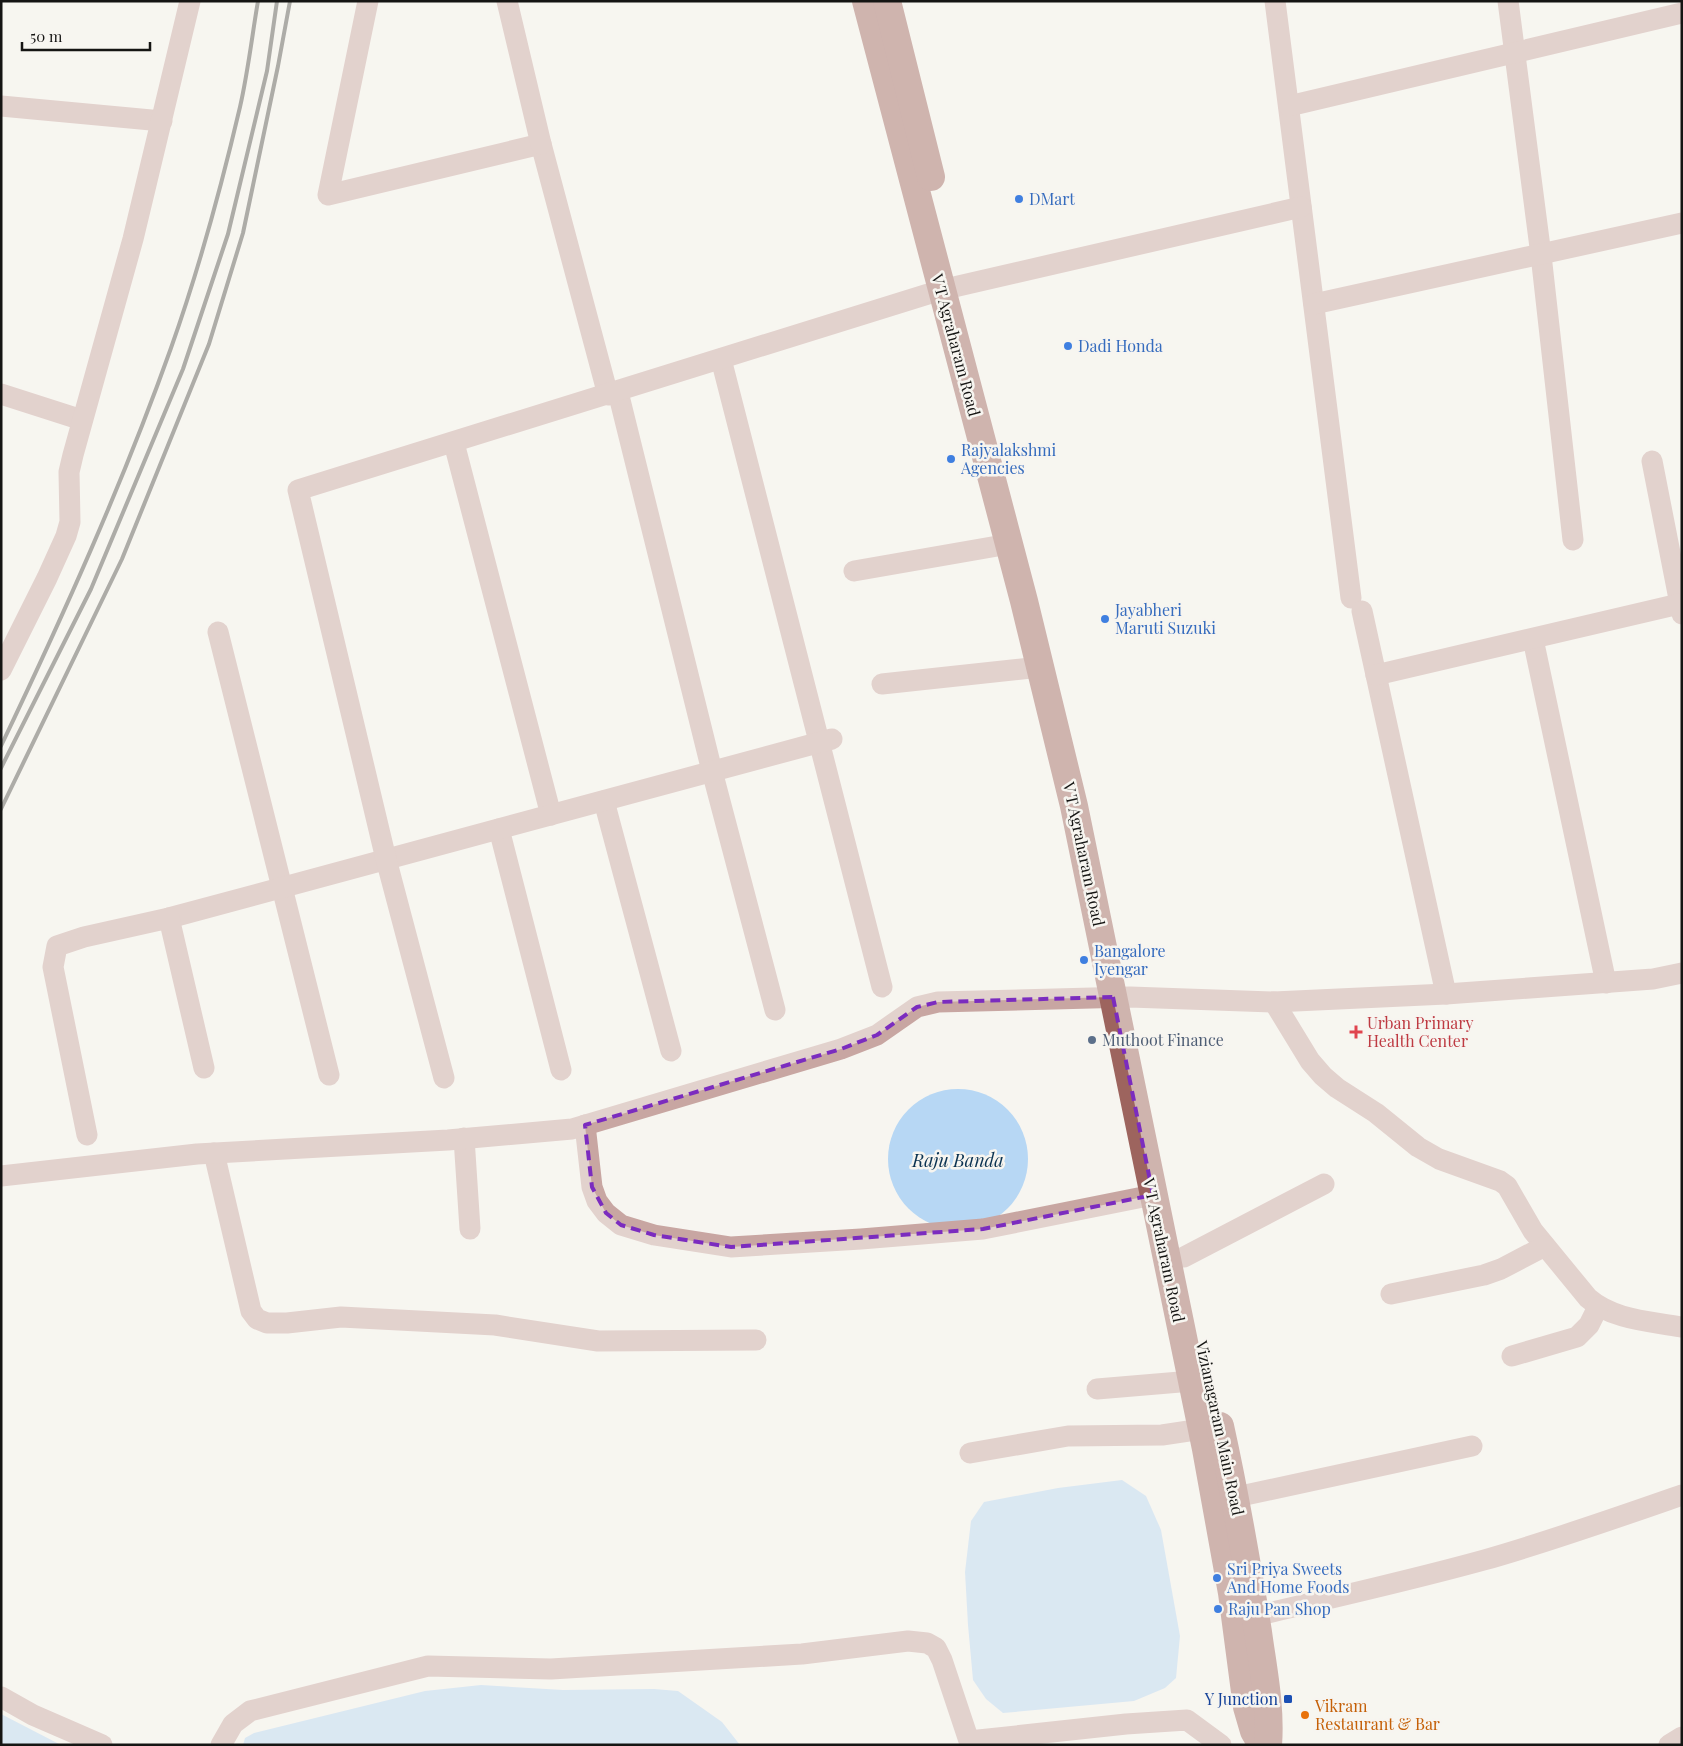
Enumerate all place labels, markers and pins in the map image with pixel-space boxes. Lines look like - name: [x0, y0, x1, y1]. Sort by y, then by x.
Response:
- place label: DMart: [1029, 188, 1075, 209]
- marker: DMart: [1013, 193, 1025, 205]
- place label: Dadi Honda: [1078, 335, 1163, 356]
- marker: Dadi Honda: [1062, 340, 1074, 352]
- place label: Rajyalakshmi Agencies: [960, 439, 1057, 478]
- marker: Rajyalakshmi Agencies: [945, 453, 957, 465]
- place label: Jayabheri Maruti Suzuki: [1114, 599, 1216, 638]
- marker: Jayabheri Maruti Suzuki: [1099, 613, 1111, 625]
- place label: Bangalore Iyengar: [1094, 940, 1166, 979]
- marker: Bangalore Iyengar: [1078, 954, 1090, 966]
- place label: Urban Primary Health Center: [1367, 1012, 1474, 1051]
- marker: Urban Primary Health Center: [1349, 1025, 1363, 1039]
- place label: Muthoot Finance: [1102, 1029, 1224, 1050]
- marker: Muthoot Finance: [1086, 1034, 1098, 1046]
- place label: Sri Priya Sweets And Home Foods: [1226, 1558, 1350, 1597]
- marker: Sri Priya Sweets And Home Foods: [1211, 1572, 1223, 1584]
- place label: Raju Pan Shop: [1228, 1598, 1331, 1619]
- marker: Raju Pan Shop: [1212, 1603, 1224, 1615]
- place label: Y Junction: [1204, 1688, 1278, 1709]
- marker: Y Junction: [1282, 1693, 1294, 1705]
- place label: Vikram Restaurant & Bar: [1314, 1695, 1440, 1734]
- marker: Vikram Restaurant & Bar: [1299, 1709, 1311, 1721]

